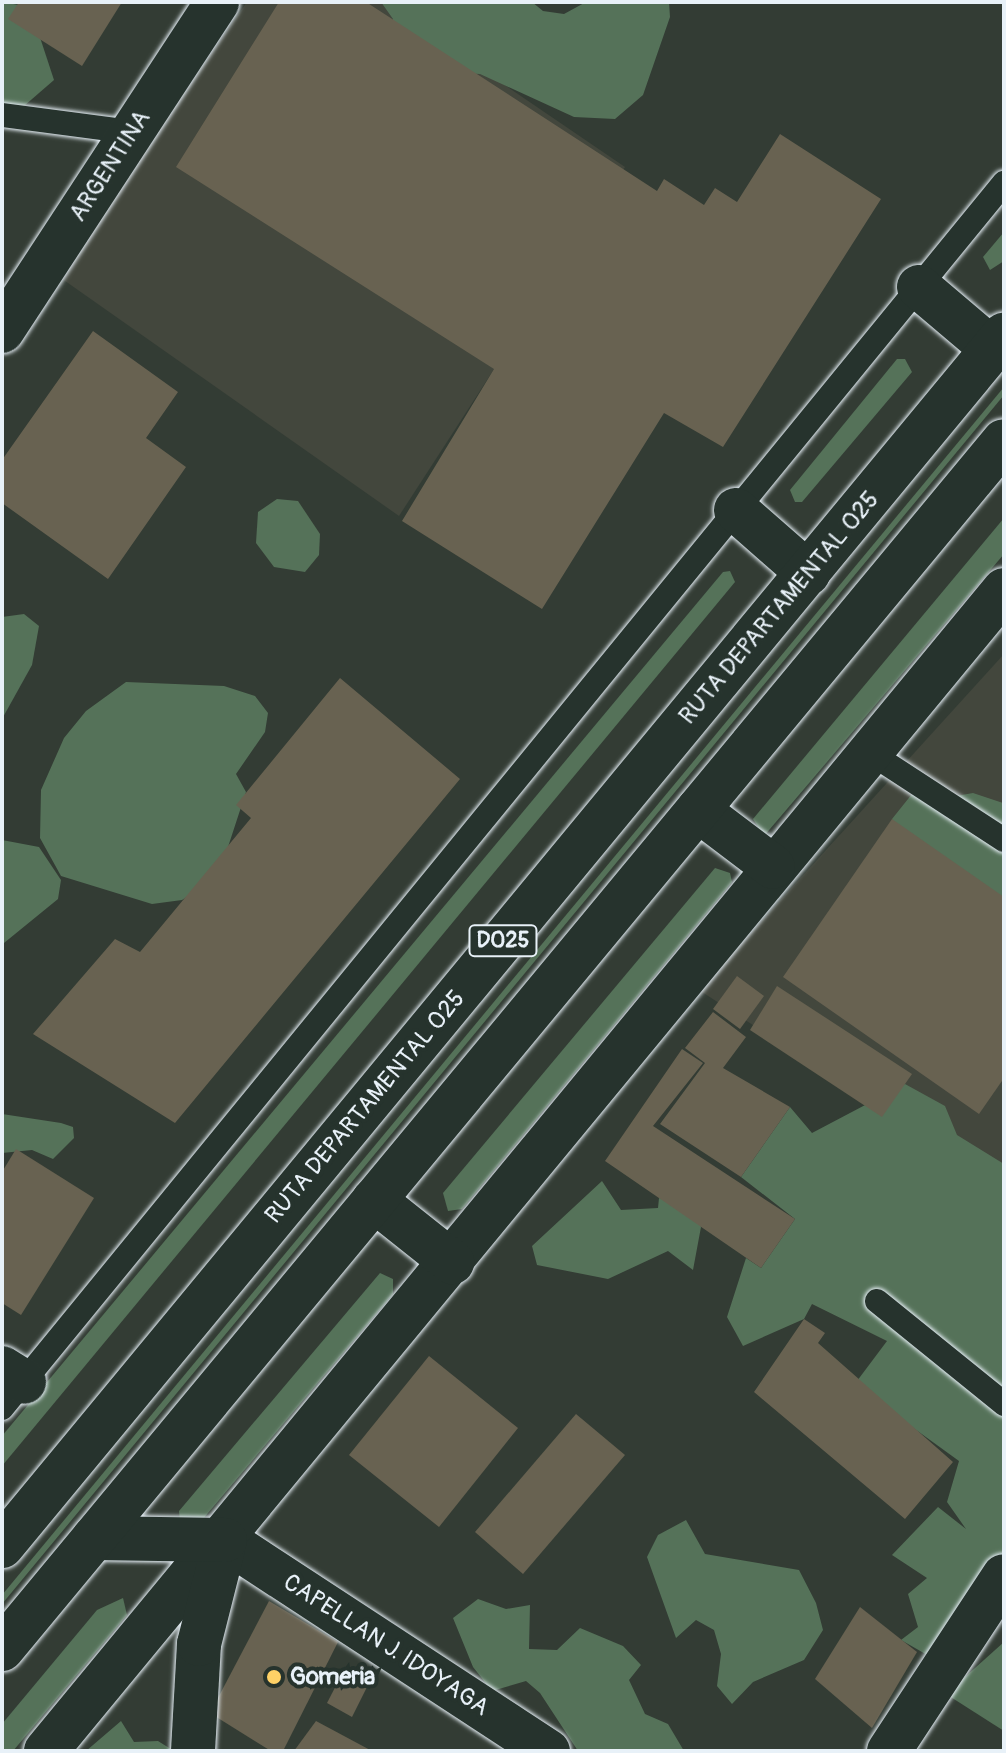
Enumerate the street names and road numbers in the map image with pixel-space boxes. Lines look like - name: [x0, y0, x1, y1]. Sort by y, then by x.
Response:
- street label: ARGENTINA: [63, 105, 157, 227]
- street label: RUTA DEPARTAMENTAL 025: [673, 486, 885, 730]
- road number: D025: [467, 923, 539, 959]
- street label: RUTA DEPARTAMENTAL 025: [259, 985, 471, 1229]
- street label: CAPELLAN J. IDOYAGA: [278, 1568, 494, 1722]

